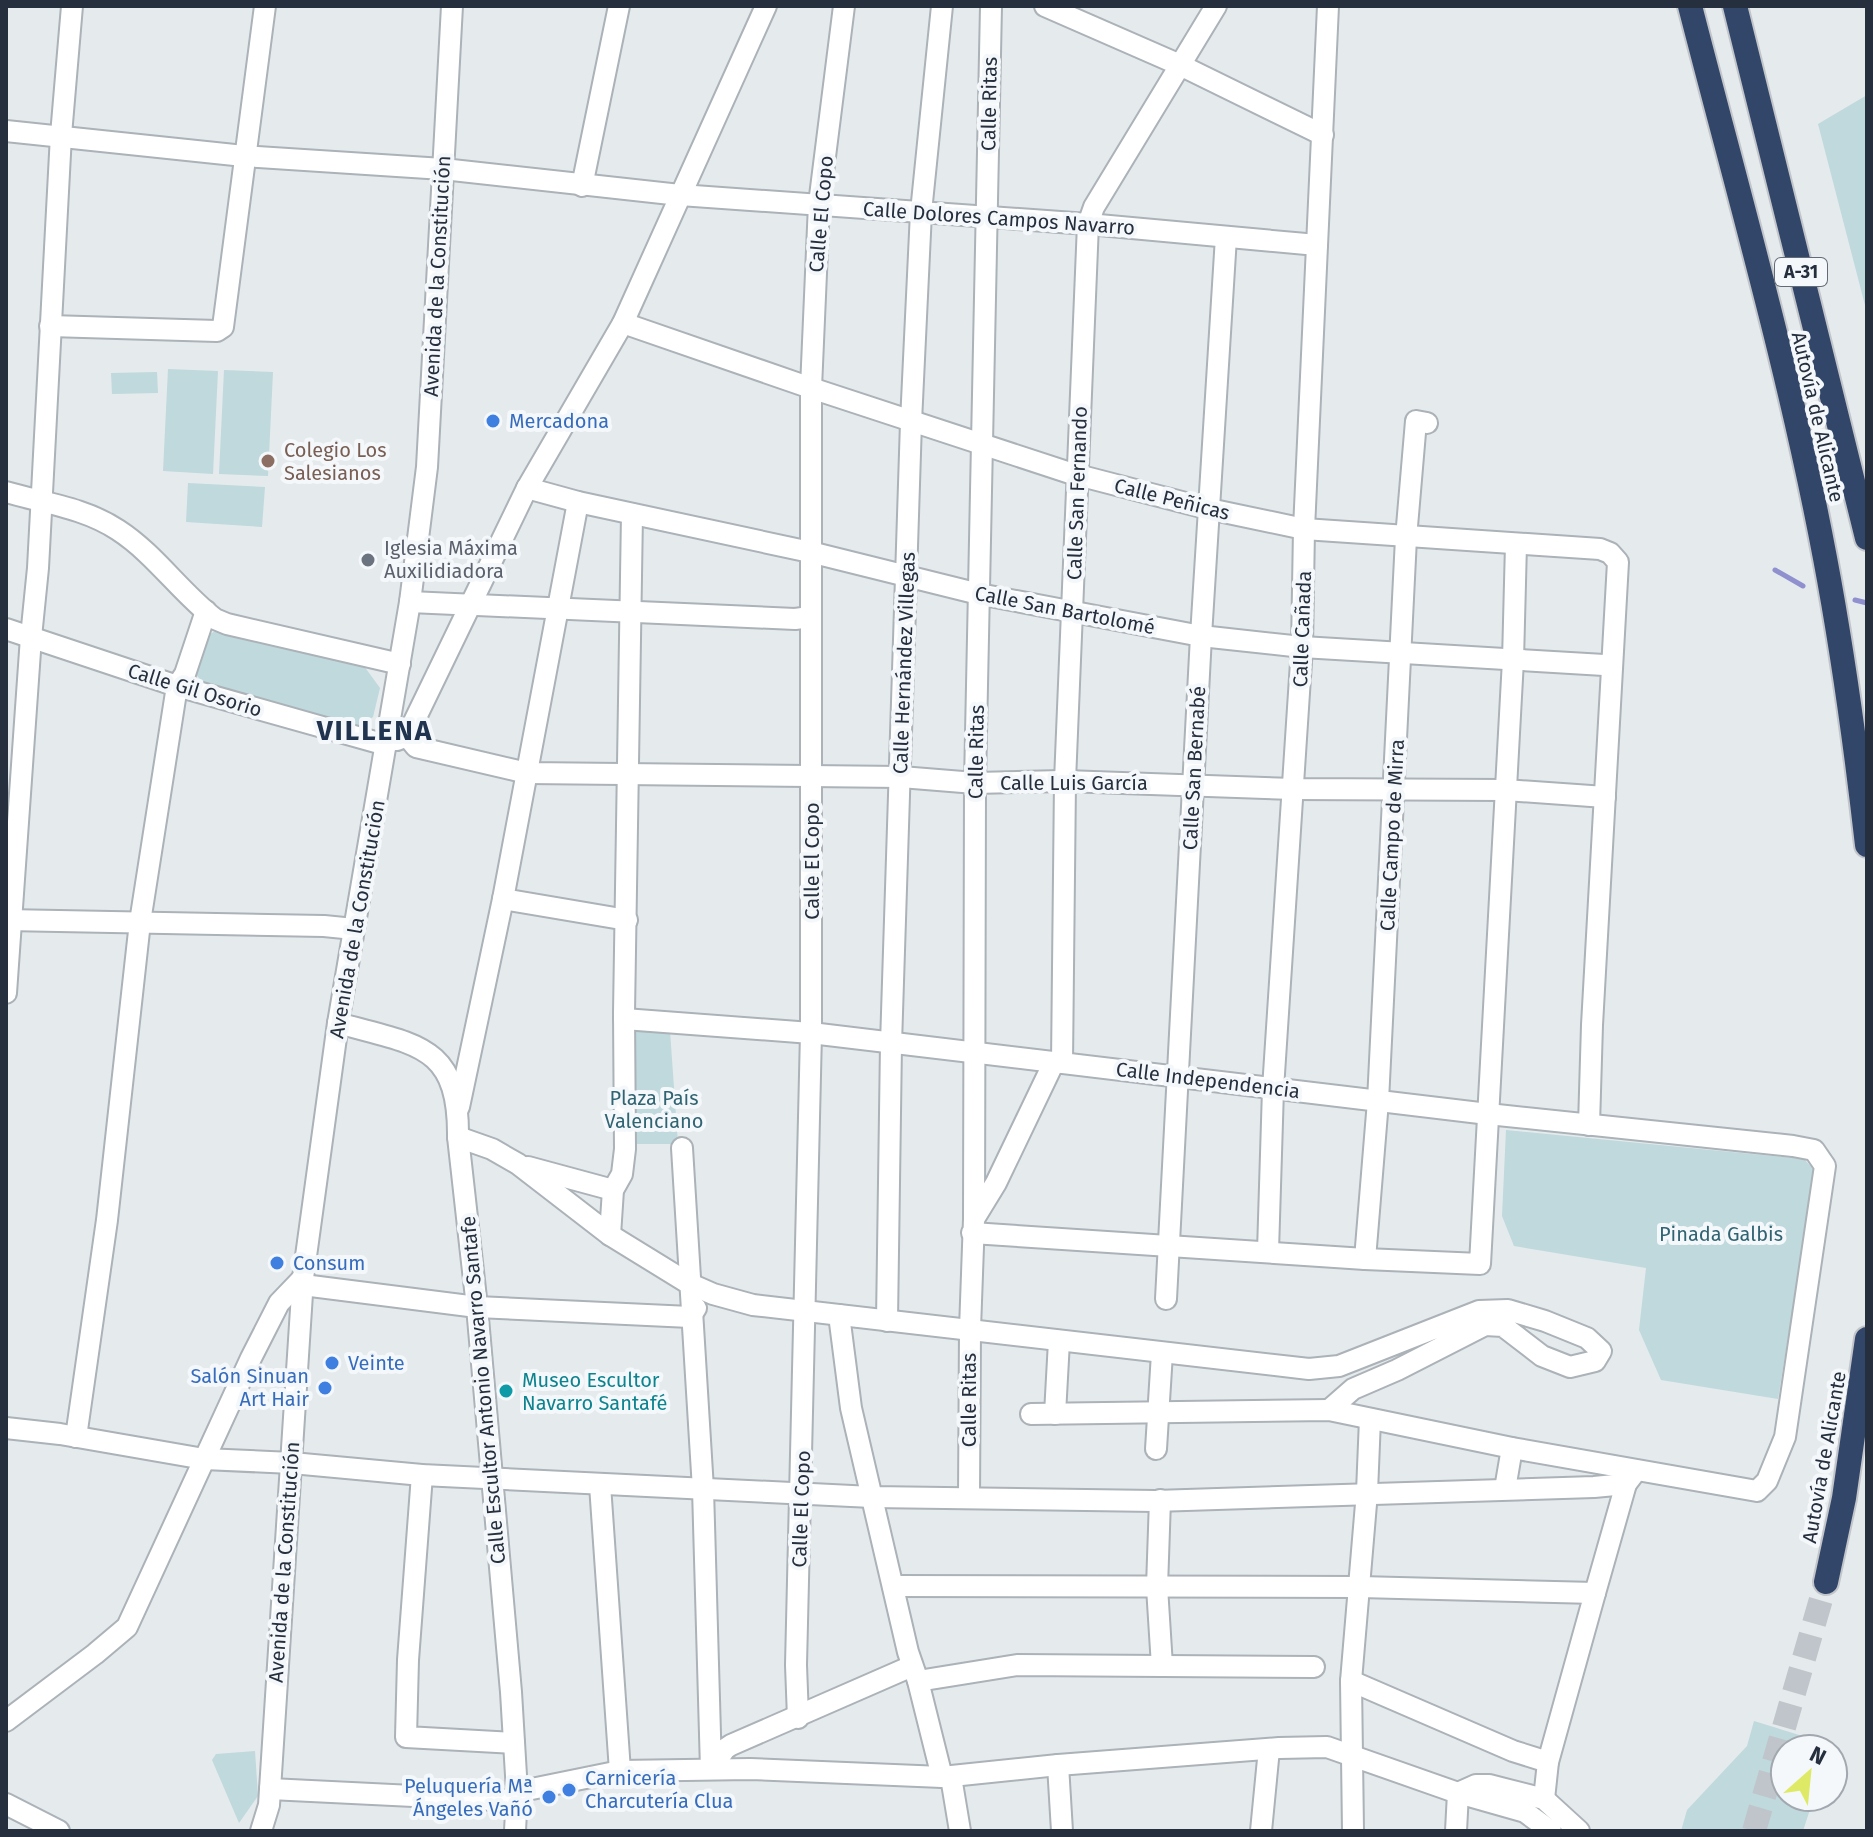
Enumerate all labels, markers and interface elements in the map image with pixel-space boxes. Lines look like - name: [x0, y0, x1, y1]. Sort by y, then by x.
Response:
- street label: Calle Ritas: [976, 57, 1002, 151]
- street label: Avenida de la Constitución: [419, 155, 455, 397]
- street label: Calle El Copo: [804, 155, 838, 273]
- street label: Calle Dolores Campos Navarro: [862, 197, 1136, 239]
- road number: A-31: [1775, 258, 1827, 286]
- street label: Autovía de Alicante: [1787, 329, 1849, 505]
- street label: Calle San Fernando: [1062, 406, 1092, 580]
- place label: Mercadona: [509, 409, 609, 433]
- marker: Mercadona: [484, 412, 502, 430]
- place label: Colegio Los Salesianos: [284, 438, 387, 485]
- marker: Colegio Los Salesianos: [259, 452, 277, 470]
- street label: Calle Peñicas: [1112, 473, 1232, 525]
- place label: Iglesia Máxima Auxilidiadora: [384, 536, 518, 583]
- marker: Iglesia Máxima Auxilidiadora: [359, 551, 377, 569]
- street label: Calle Hernández Villegas: [888, 552, 920, 774]
- street label: Calle Cañada: [1288, 570, 1316, 688]
- street label: Calle San Bartolomé: [973, 581, 1157, 639]
- street label: Calle Gil Osorio: [125, 658, 265, 722]
- street label: Calle San Bernabé: [1178, 685, 1210, 851]
- street label: Calle Ritas: [963, 705, 989, 799]
- district label: VILLENA: [316, 714, 433, 747]
- street label: Calle Campo de Mirra: [1375, 738, 1409, 932]
- street label: Calle Luis García: [1000, 771, 1148, 795]
- street label: Avenida de la Constitución: [324, 798, 390, 1040]
- street label: Calle El Copo: [800, 802, 824, 920]
- street label: Calle Independencia: [1115, 1057, 1301, 1103]
- park label: Plaza País Valenciano: [605, 1086, 703, 1133]
- street label: Calle Escultor Antonio Navarro Santafe: [456, 1215, 510, 1565]
- park label: Pinada Galbis: [1659, 1222, 1783, 1246]
- place label: Consum: [293, 1251, 365, 1275]
- marker: Consum: [268, 1254, 286, 1272]
- place label: Veinte: [348, 1351, 405, 1375]
- street label: Calle Ritas: [957, 1353, 981, 1447]
- marker: Veinte: [323, 1354, 341, 1372]
- place label: Salón Sinuan Art Hair: [190, 1364, 309, 1411]
- place label: Museo Escultor Navarro Santafé: [522, 1368, 667, 1415]
- street label: Autovía de Alicante: [1797, 1369, 1851, 1545]
- marker: Salón Sinuan Art Hair: [316, 1379, 334, 1397]
- marker: Museo Escultor Navarro Santafé: [497, 1382, 515, 1400]
- street label: Avenida de la Constitución: [264, 1441, 304, 1683]
- street label: Calle El Copo: [787, 1450, 815, 1568]
- north arrow: [1769, 1733, 1849, 1813]
- text: N: [1805, 1740, 1830, 1771]
- place label: Carnicería Charcutería Clua: [585, 1766, 733, 1813]
- place label: Peluquería Mª Ángeles Vañó: [404, 1774, 533, 1821]
- marker: Carnicería Charcutería Clua: [560, 1781, 578, 1799]
- marker: Peluquería Mª Ángeles Vañó: [540, 1788, 558, 1806]

